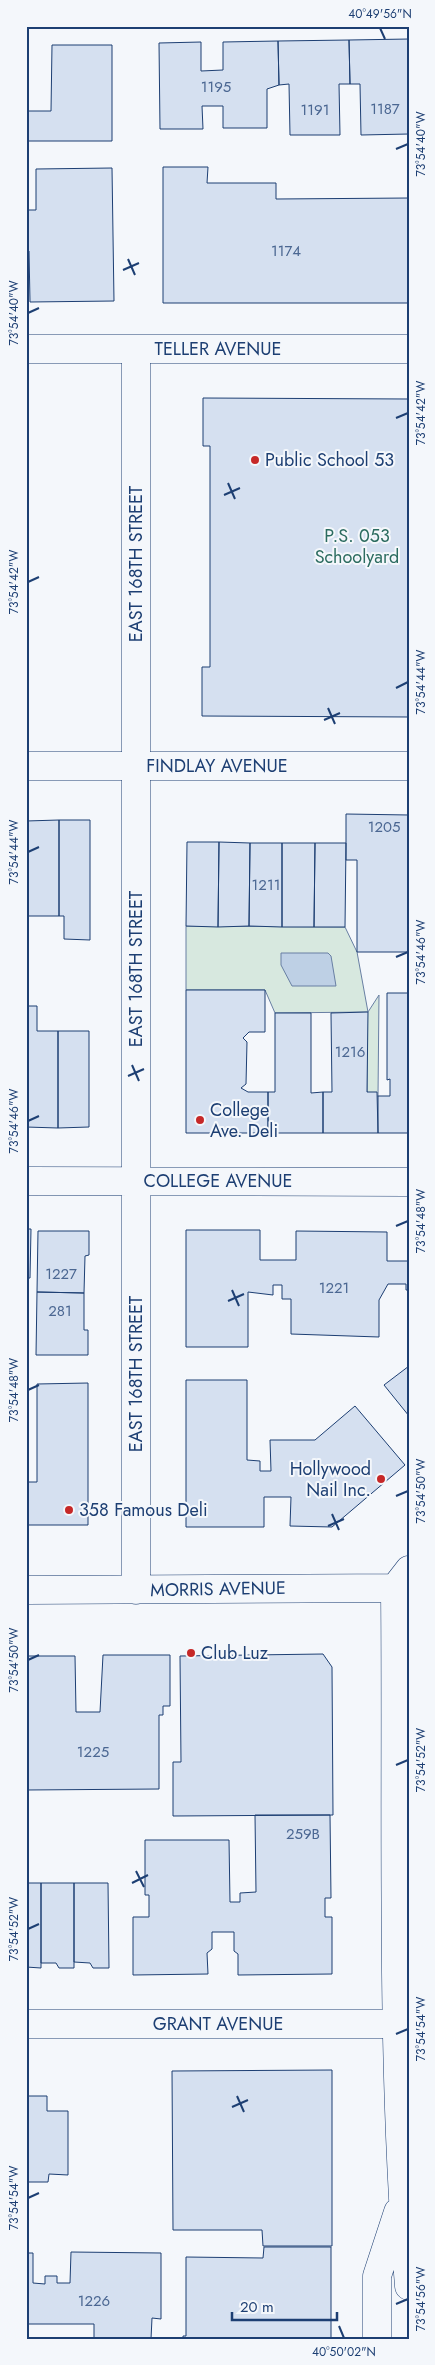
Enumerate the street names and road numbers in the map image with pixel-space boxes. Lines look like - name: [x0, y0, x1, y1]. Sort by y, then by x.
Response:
- street label: TELLER AVENUE: [155, 336, 281, 362]
- street label: EAST 168TH STREET: [123, 485, 149, 642]
- street label: FINDLAY AVENUE: [146, 753, 288, 779]
- street label: EAST 168TH STREET: [123, 890, 149, 1047]
- street label: COLLEGE AVENUE: [144, 1168, 292, 1194]
- street label: EAST 168TH STREET: [123, 1295, 149, 1452]
- street label: MORRIS AVENUE: [150, 1575, 286, 1603]
- street label: GRANT AVENUE: [153, 2011, 283, 2037]

